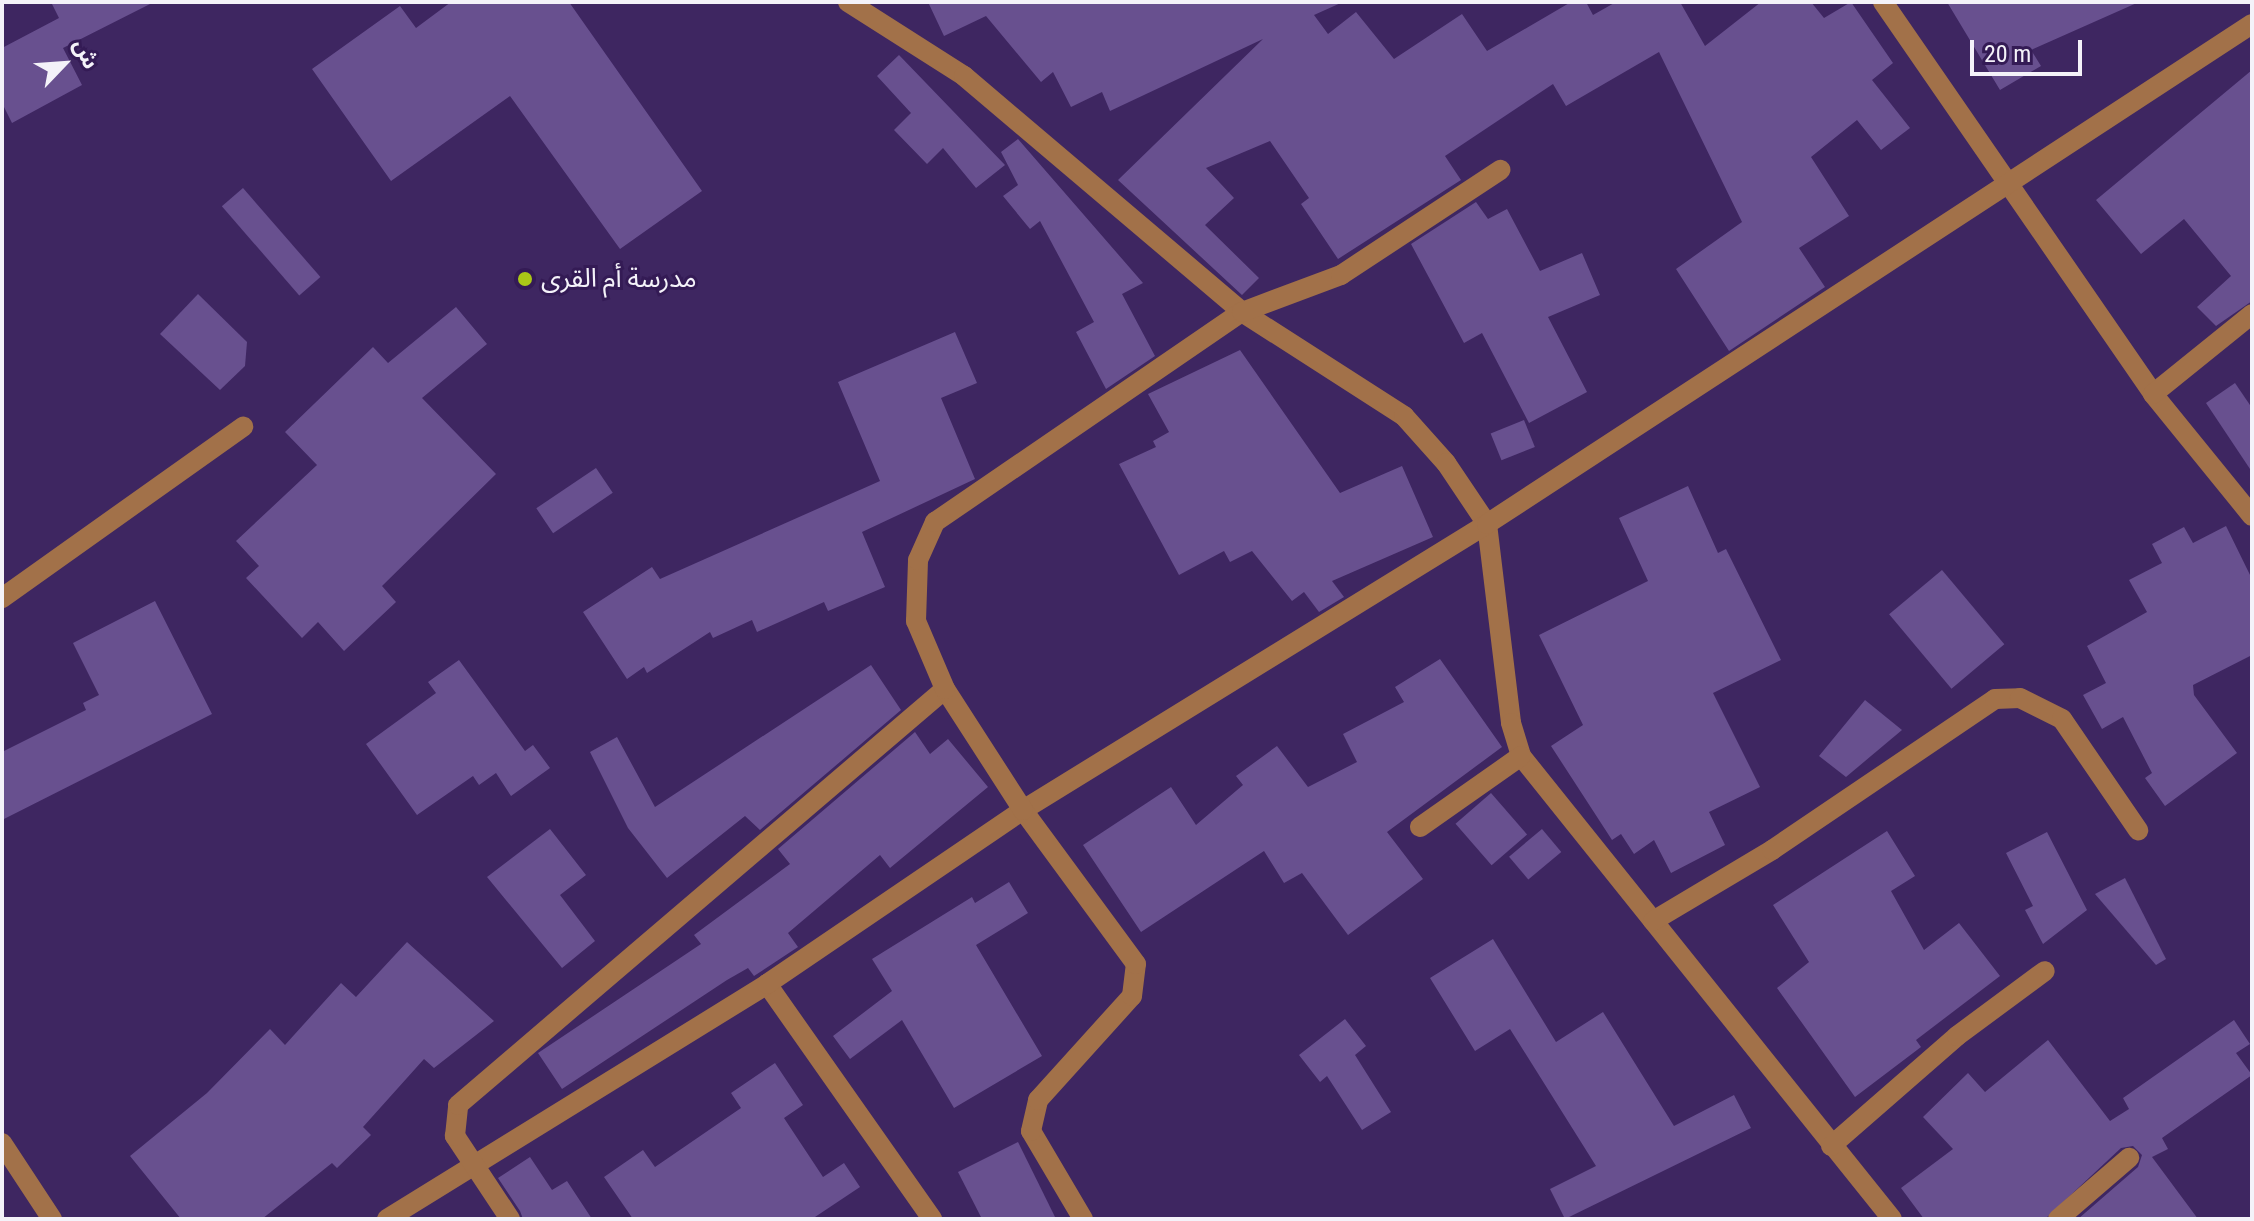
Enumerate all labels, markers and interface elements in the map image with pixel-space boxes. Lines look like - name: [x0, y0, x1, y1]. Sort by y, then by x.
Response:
- north arrow: [24, 24, 104, 104]
- scale bar: [1974, 24, 2086, 74]
- text: ش: [69, 35, 104, 73]
- text: 20 m: [1984, 40, 2031, 68]
- place label: مدرسة أم القرى: [541, 263, 697, 295]
- marker: مدرسة أم القرى: [516, 270, 534, 288]

